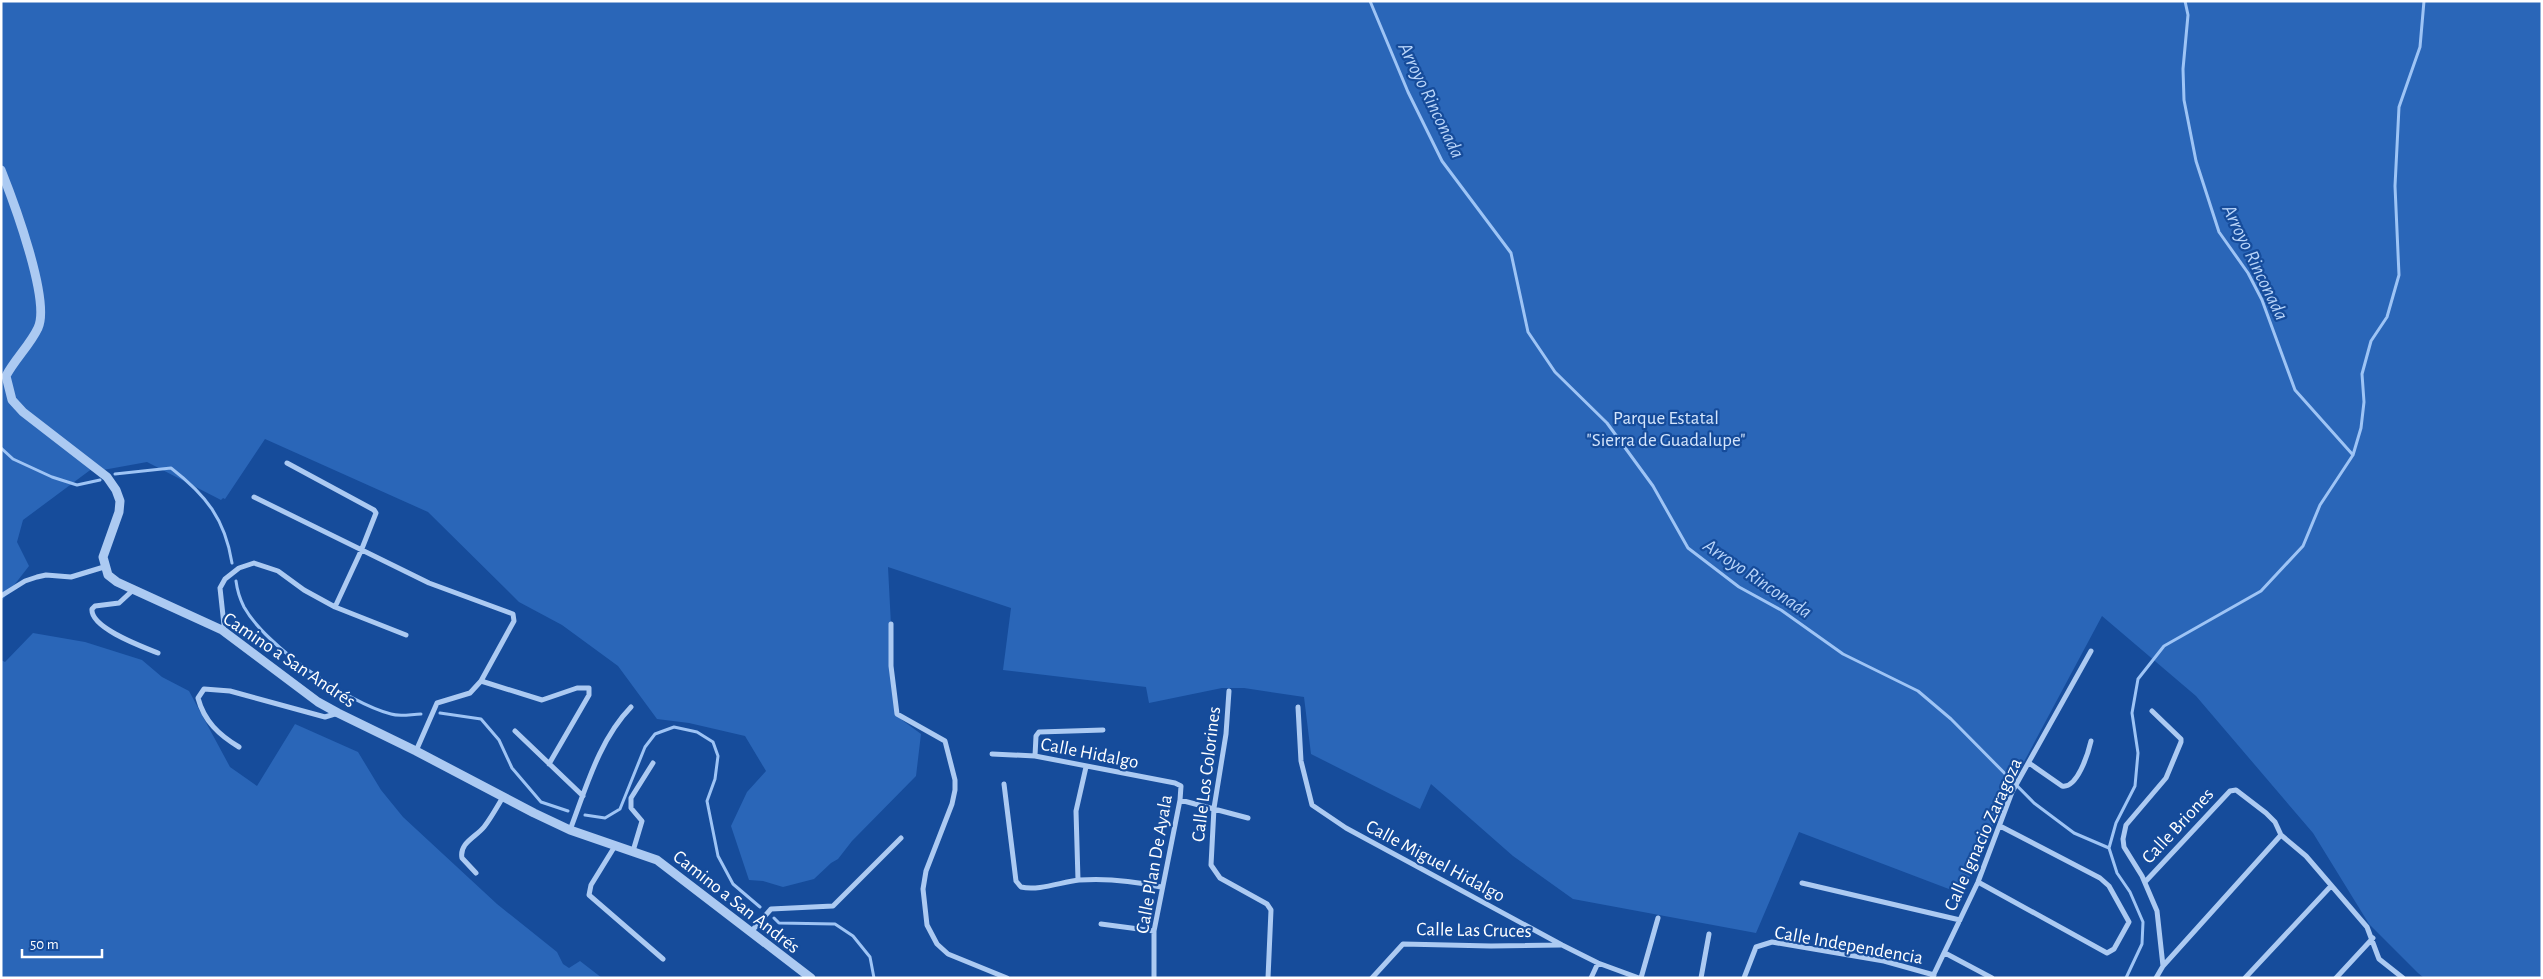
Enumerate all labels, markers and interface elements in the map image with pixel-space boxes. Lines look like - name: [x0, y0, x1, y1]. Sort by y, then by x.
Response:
- water label: Arroyo Rinconada: [1394, 39, 1468, 161]
- water label: Arroyo Rinconada: [2218, 201, 2292, 323]
- park label: Parque Estatal "Sierra de Guadalupe": [1586, 409, 1746, 450]
- water label: Arroyo Rinconada: [1699, 535, 1815, 622]
- street label: Camino a San Andrés: [220, 609, 359, 711]
- street label: Calle Los Colorines: [1189, 706, 1224, 843]
- street label: Calle Hidalgo: [1039, 735, 1140, 772]
- street label: Calle Ignacio Zaragoza: [1941, 755, 2026, 914]
- street label: Calle Briones: [2139, 785, 2218, 867]
- street label: Calle Plan De Ayala: [1133, 793, 1176, 935]
- street label: Calle Miguel Hidalgo: [1363, 817, 1508, 906]
- street label: Camino a San Andrés: [669, 847, 803, 957]
- street label: Calle Las Cruces: [1416, 920, 1532, 941]
- street label: Calle Independencia: [1773, 923, 1925, 968]
- scale bar: [22, 926, 102, 958]
- text: 50 m: [30, 937, 59, 952]

